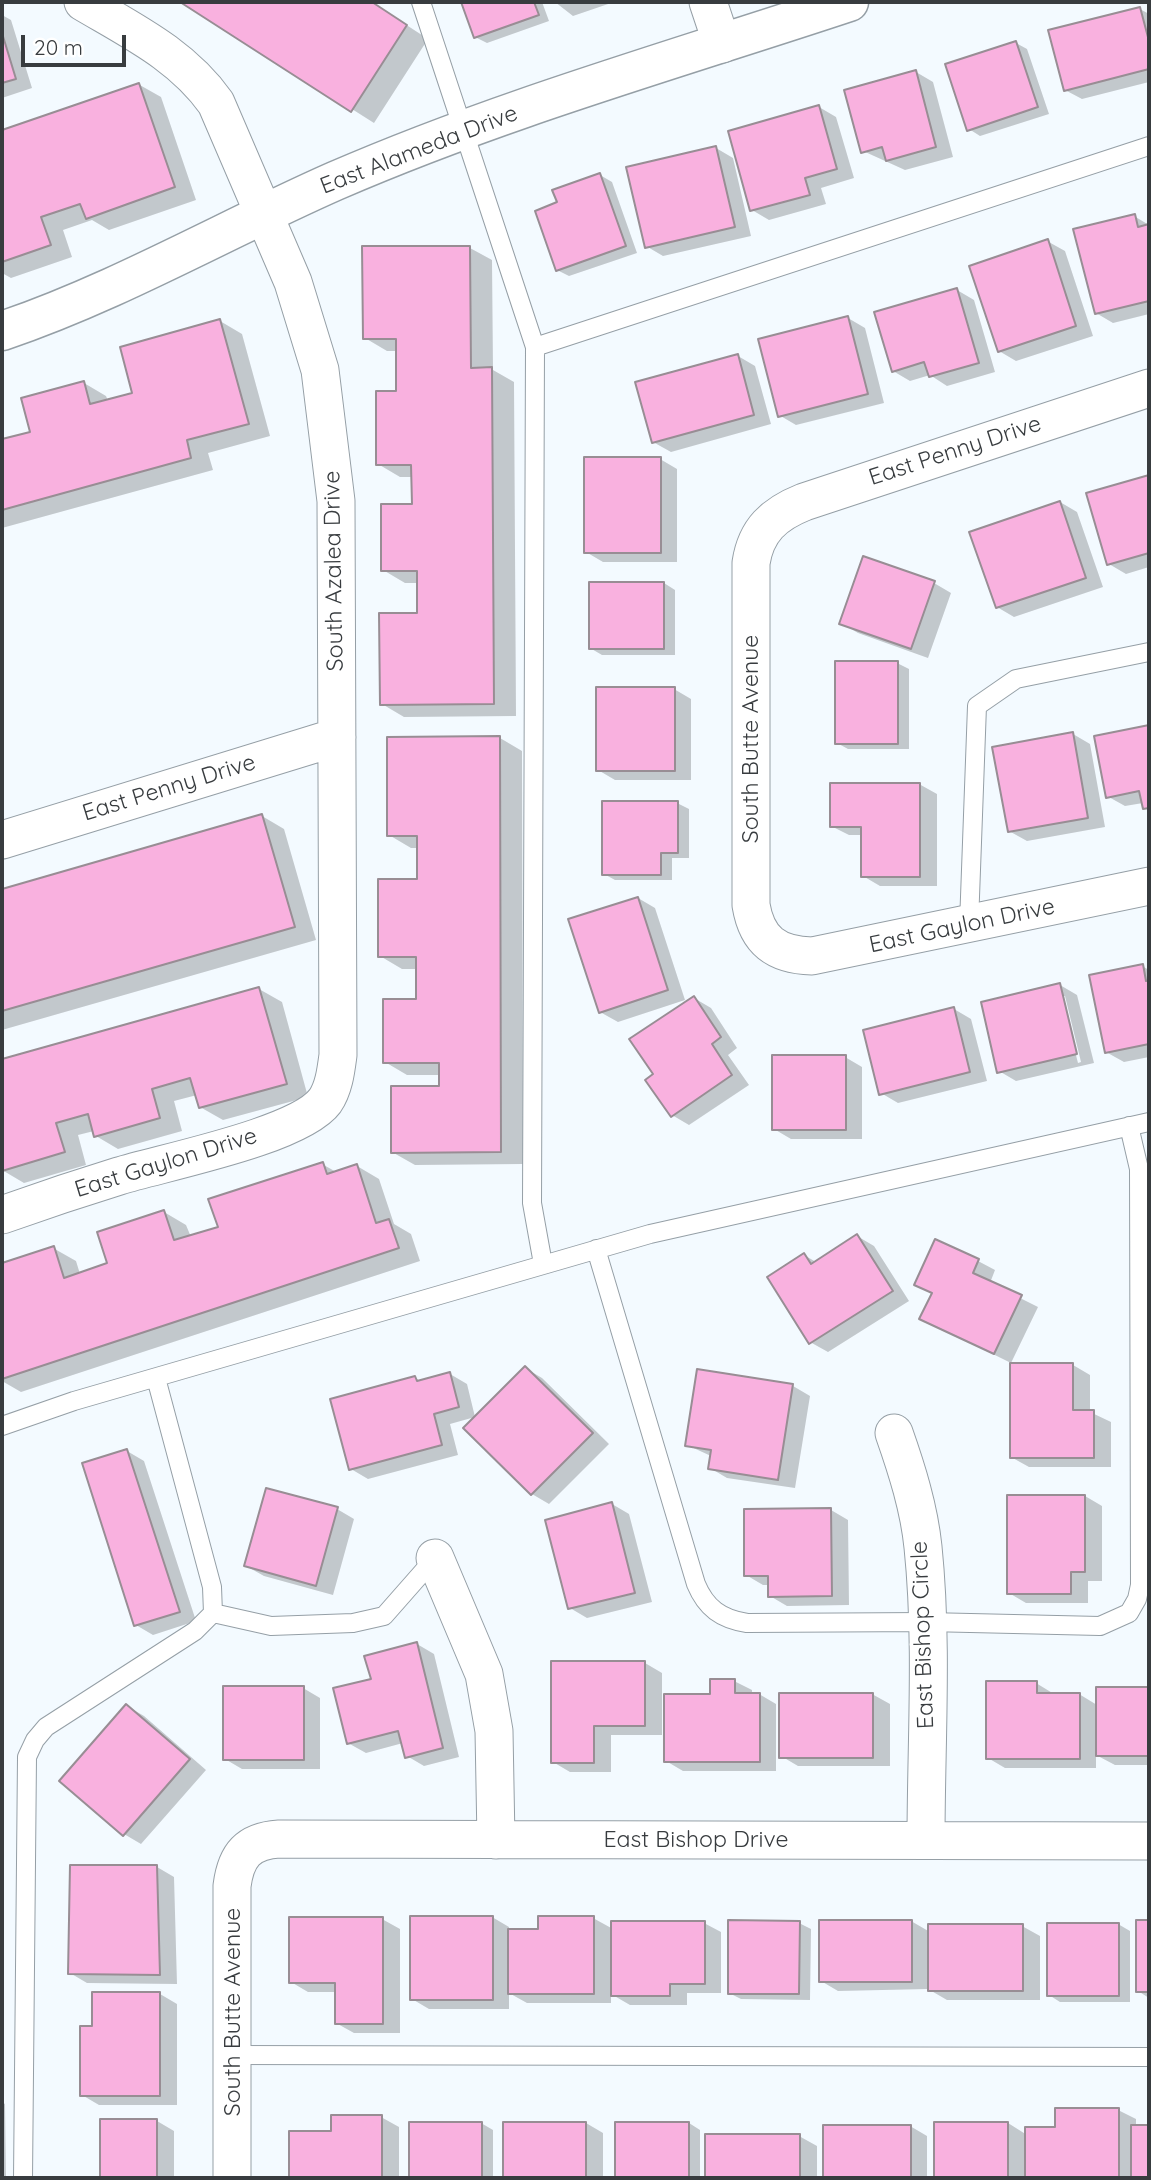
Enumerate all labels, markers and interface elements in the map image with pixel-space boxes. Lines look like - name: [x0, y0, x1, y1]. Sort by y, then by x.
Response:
- scale bar: [24, 21, 130, 65]
- text: 20 m: [34, 34, 83, 60]
- street label: East Alameda Drive: [316, 100, 522, 200]
- street label: East Penny Drive: [865, 410, 1045, 492]
- street label: South Azalea Drive: [318, 470, 350, 672]
- street label: South Butte Avenue: [737, 635, 765, 843]
- street label: East Penny Drive: [79, 749, 259, 827]
- street label: East Gaylon Drive: [867, 893, 1057, 959]
- street label: East Gaylon Drive: [72, 1122, 260, 1204]
- street label: East Bishop Circle: [906, 1541, 940, 1729]
- street label: East Bishop Drive: [603, 1826, 789, 1854]
- street label: South Butte Avenue: [219, 1908, 247, 2116]

